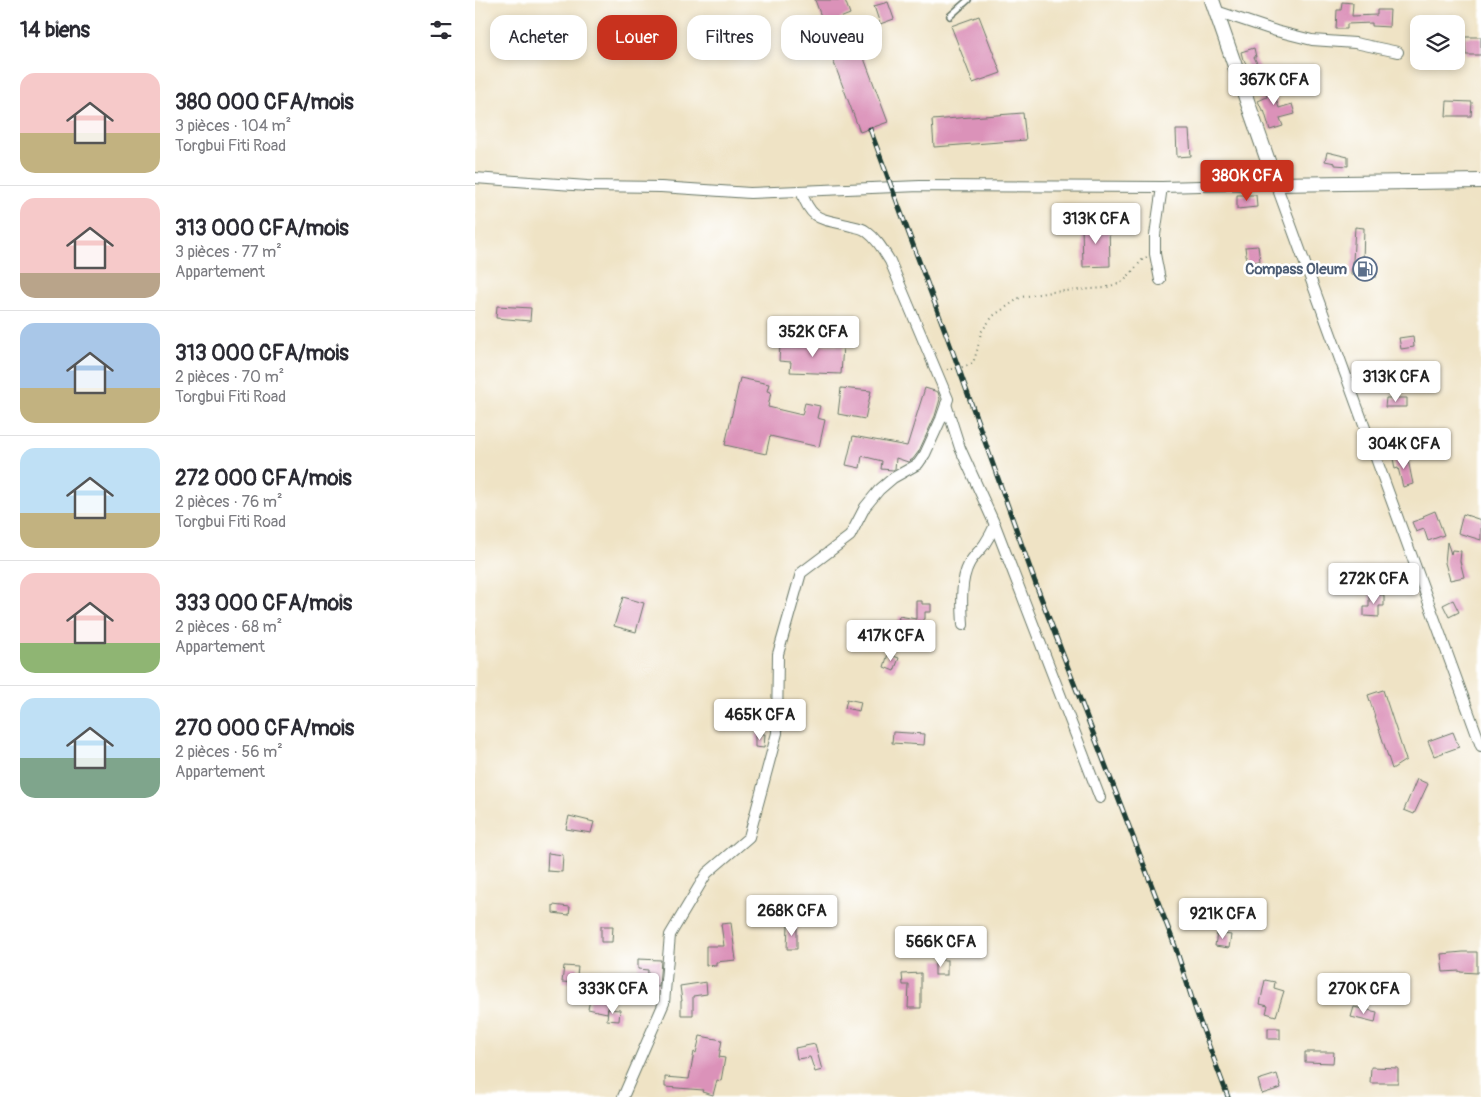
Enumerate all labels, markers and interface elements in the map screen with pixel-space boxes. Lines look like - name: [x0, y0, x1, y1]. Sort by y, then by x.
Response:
- chip: Acheter: [490, 15, 587, 60]
- chip: Louer: [597, 15, 677, 60]
- chip: Filtres: [687, 15, 771, 60]
- chip: Nouveau: [781, 15, 882, 60]
- map controls: [1410, 15, 1465, 70]
- button: layers: [1410, 15, 1465, 70]
- icon: filters: [427, 16, 455, 44]
- text: 14 biens: [20, 17, 90, 44]
- pin: 367K CFA: [1222, 64, 1326, 106]
- text: 367K CFA: [1239, 70, 1309, 90]
- text: 380 000 CFA/mois: [175, 89, 354, 116]
- icon: home: [60, 93, 120, 153]
- text: 3 pièces · 104 m²: [175, 116, 291, 136]
- text: Torgbui Fiti Road: [175, 136, 286, 156]
- pin: 380K CFA: [1195, 160, 1299, 202]
- text: 380K CFA: [1212, 166, 1282, 186]
- pin: 313K CFA: [1044, 202, 1148, 245]
- text: 313K CFA: [1062, 209, 1130, 229]
- text: 313 000 CFA/mois: [175, 215, 349, 242]
- icon: home: [60, 218, 120, 278]
- text: 3 pièces · 77 m²: [175, 242, 282, 262]
- fuel station icon: Compass Oleum: [1352, 256, 1378, 282]
- place label: Compass Oleum: [1245, 260, 1347, 279]
- text: Appartement: [175, 262, 265, 282]
- pin: 352K CFA: [761, 316, 865, 358]
- text: 352K CFA: [778, 322, 848, 342]
- text: 313 000 CFA/mois: [175, 340, 349, 367]
- icon: home: [60, 343, 120, 403]
- pin: 313K CFA: [1344, 360, 1448, 403]
- text: 2 pièces · 70 m²: [175, 367, 284, 387]
- text: 313K CFA: [1362, 367, 1430, 387]
- text: Torgbui Fiti Road: [175, 387, 286, 407]
- pin: 304K CFA: [1352, 428, 1456, 470]
- text: 304K CFA: [1368, 434, 1440, 454]
- text: 272 000 CFA/mois: [175, 465, 352, 492]
- icon: home: [60, 468, 120, 528]
- text: 2 pièces · 76 m²: [175, 492, 283, 512]
- text: Torgbui Fiti Road: [175, 512, 286, 532]
- pin: 272K CFA: [1322, 562, 1426, 605]
- text: 272K CFA: [1339, 569, 1409, 589]
- text: 333 000 CFA/mois: [175, 590, 352, 617]
- icon: home: [60, 593, 120, 653]
- text: 2 pièces · 68 m²: [175, 617, 282, 637]
- pin: 417K CFA: [839, 620, 943, 662]
- text: 417K CFA: [857, 626, 925, 646]
- text: Appartement: [175, 637, 265, 657]
- pin: 465K CFA: [708, 698, 812, 741]
- text: 465K CFA: [725, 705, 795, 725]
- text: 270 000 CFA/mois: [175, 715, 354, 742]
- icon: home: [60, 718, 120, 778]
- text: 2 pièces · 56 m²: [175, 742, 283, 762]
- text: Appartement: [175, 762, 265, 782]
- pin: 268K CFA: [740, 894, 844, 937]
- pin: 921K CFA: [1171, 898, 1275, 940]
- text: 268K CFA: [757, 901, 827, 921]
- text: 921K CFA: [1190, 904, 1256, 924]
- pin: 566K CFA: [889, 926, 993, 968]
- text: 566K CFA: [906, 932, 976, 952]
- pin: 333K CFA: [561, 972, 665, 1015]
- pin: 270K CFA: [1312, 972, 1416, 1015]
- text: 333K CFA: [578, 979, 648, 999]
- text: 270K CFA: [1328, 979, 1400, 999]

